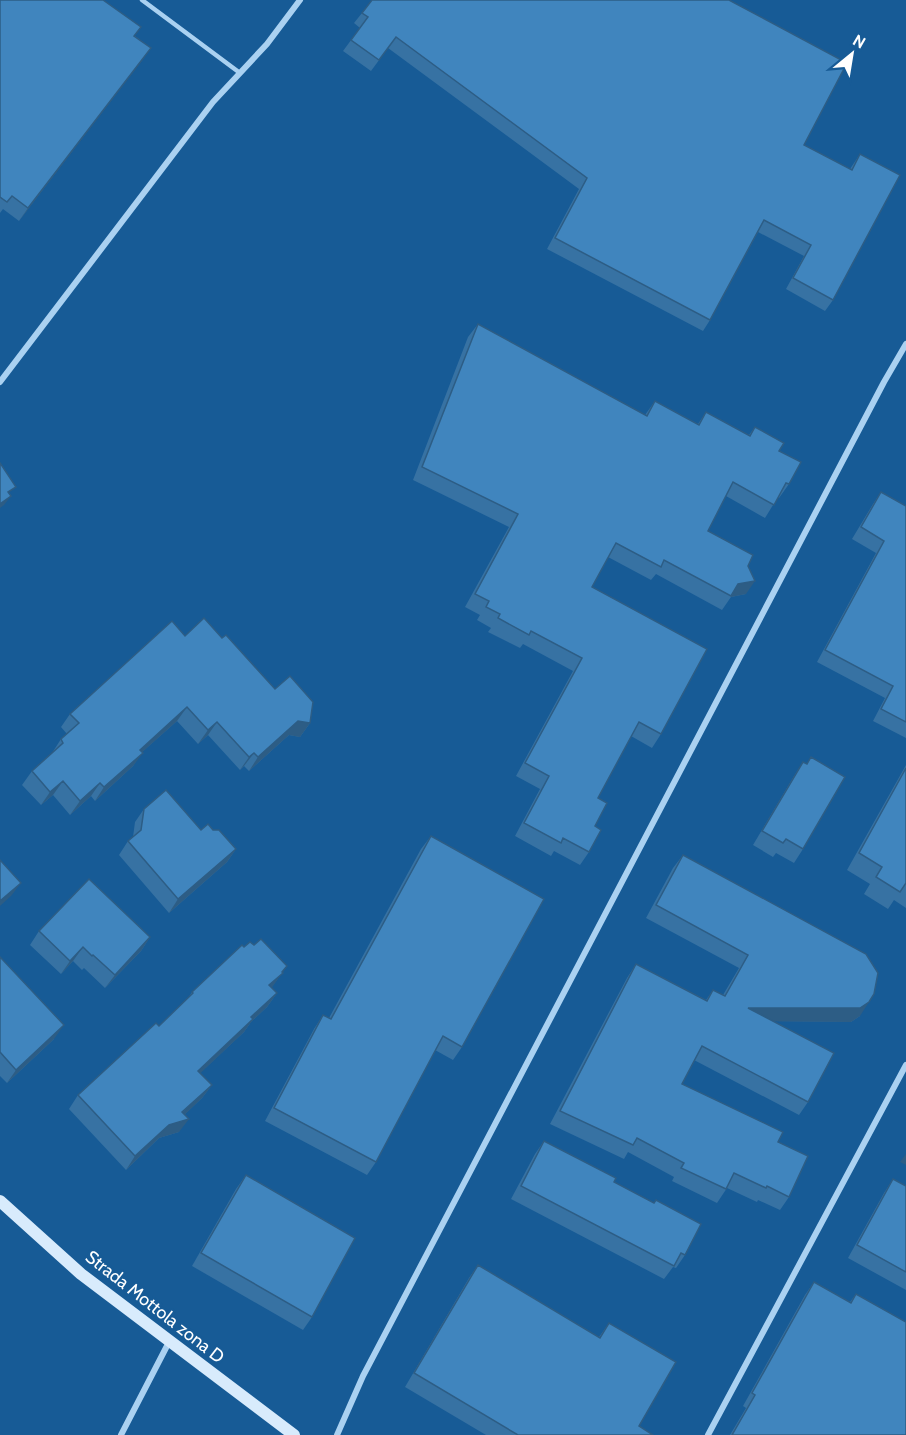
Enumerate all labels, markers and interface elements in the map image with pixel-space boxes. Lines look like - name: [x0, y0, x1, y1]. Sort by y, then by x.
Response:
- north arrow: [822, 24, 882, 84]
- text: N: [850, 30, 869, 52]
- street label: Strada Mottola zona D: [81, 1246, 229, 1368]

